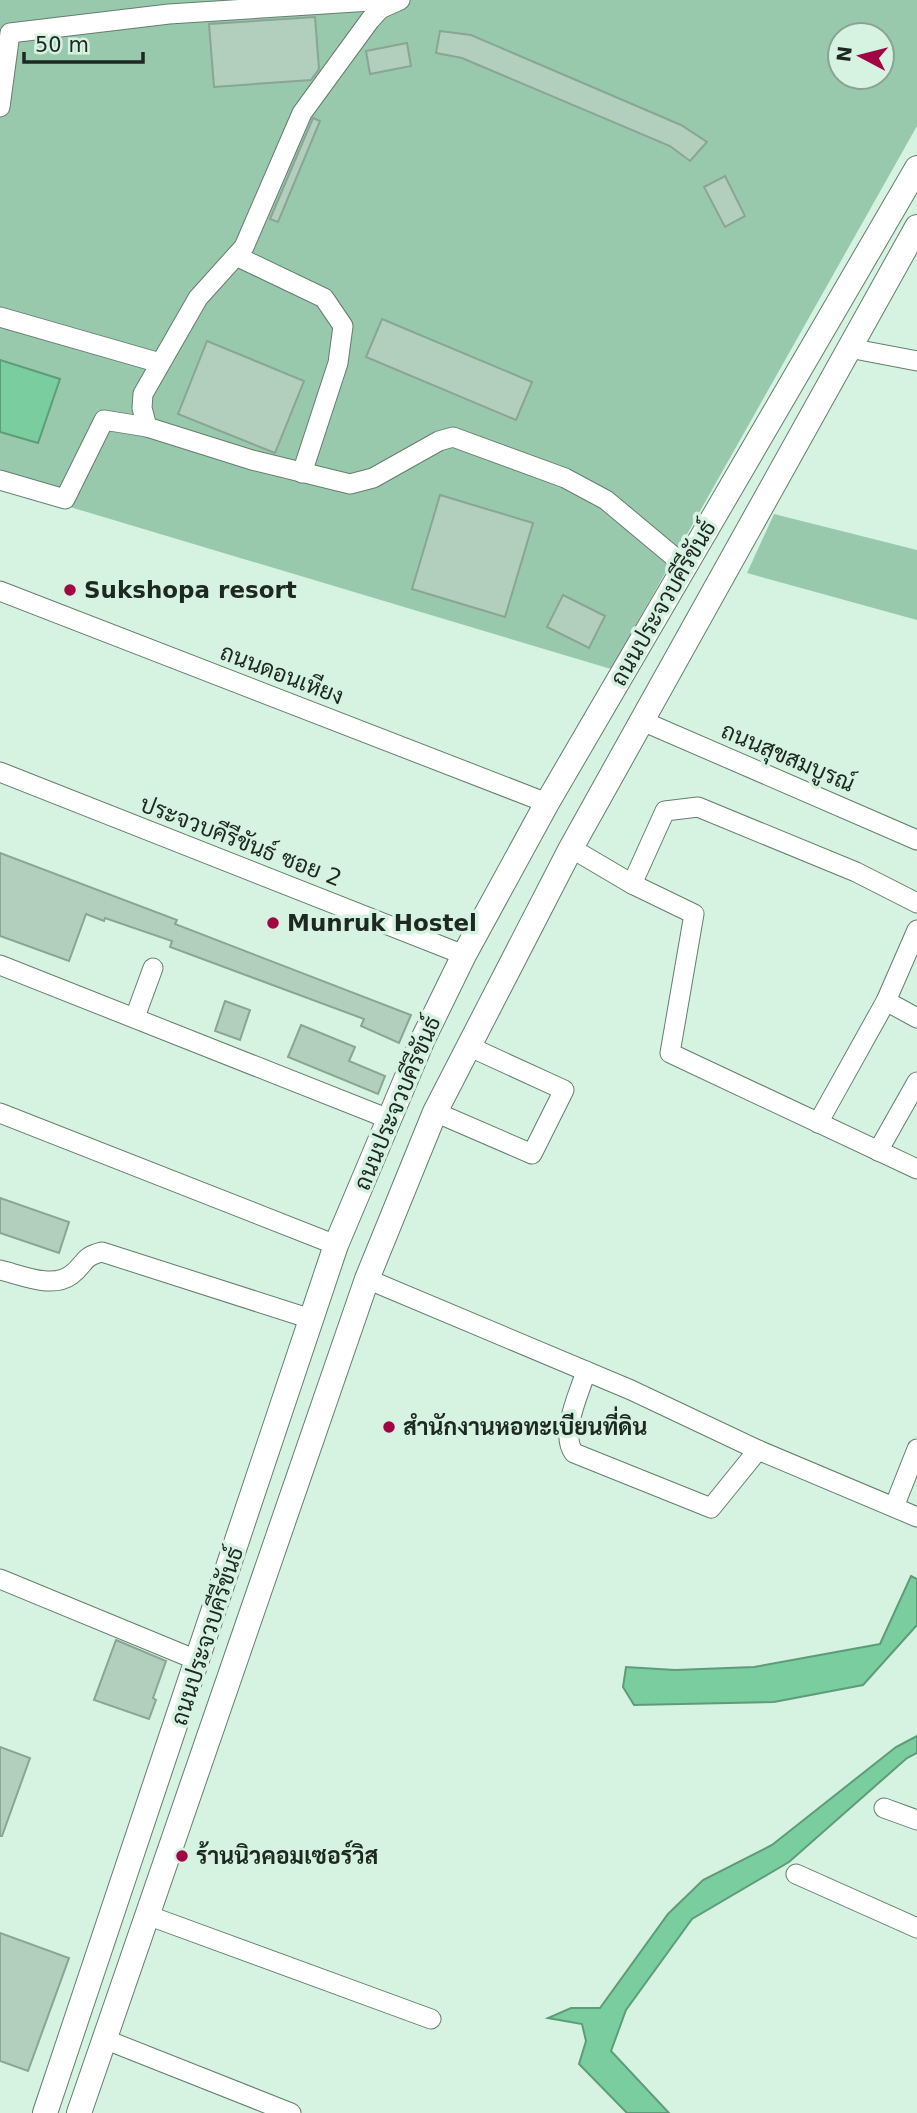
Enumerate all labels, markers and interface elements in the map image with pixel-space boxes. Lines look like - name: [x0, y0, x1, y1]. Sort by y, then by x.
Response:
- scale bar: [24, 21, 144, 65]
- north arrow: [826, 21, 896, 91]
- text: 50 m: [35, 33, 89, 57]
- text: N: [832, 45, 856, 63]
- street label: ถนนประจวบคีรีขันธ์: [603, 514, 721, 690]
- place label: Sukshopa resort: [84, 577, 297, 603]
- marker: Sukshopa resort: [62, 582, 78, 598]
- street label: ถนนดอนเหียง: [217, 637, 348, 709]
- street label: ถนนสุขสมบูรณ์: [716, 714, 860, 800]
- street label: ประจวบคีรีขันธ์ ซอย 2: [137, 788, 347, 891]
- place label: Munruk Hostel: [287, 910, 477, 936]
- marker: Munruk Hostel: [265, 915, 281, 931]
- street label: ถนนประจวบคีรีขันธ์: [346, 1011, 445, 1194]
- place label: สำนักงานหอทะเบียนที่ดิน: [403, 1406, 647, 1440]
- marker: สำนักงานหอทะเบียนที่ดิน: [381, 1419, 397, 1435]
- street label: ถนนประจวบคีรีขันธ์: [163, 1542, 248, 1729]
- place label: ร้านนิวคอมเซอร์วิส: [196, 1840, 378, 1869]
- marker: ร้านนิวคอมเซอร์วิส: [174, 1848, 190, 1864]

